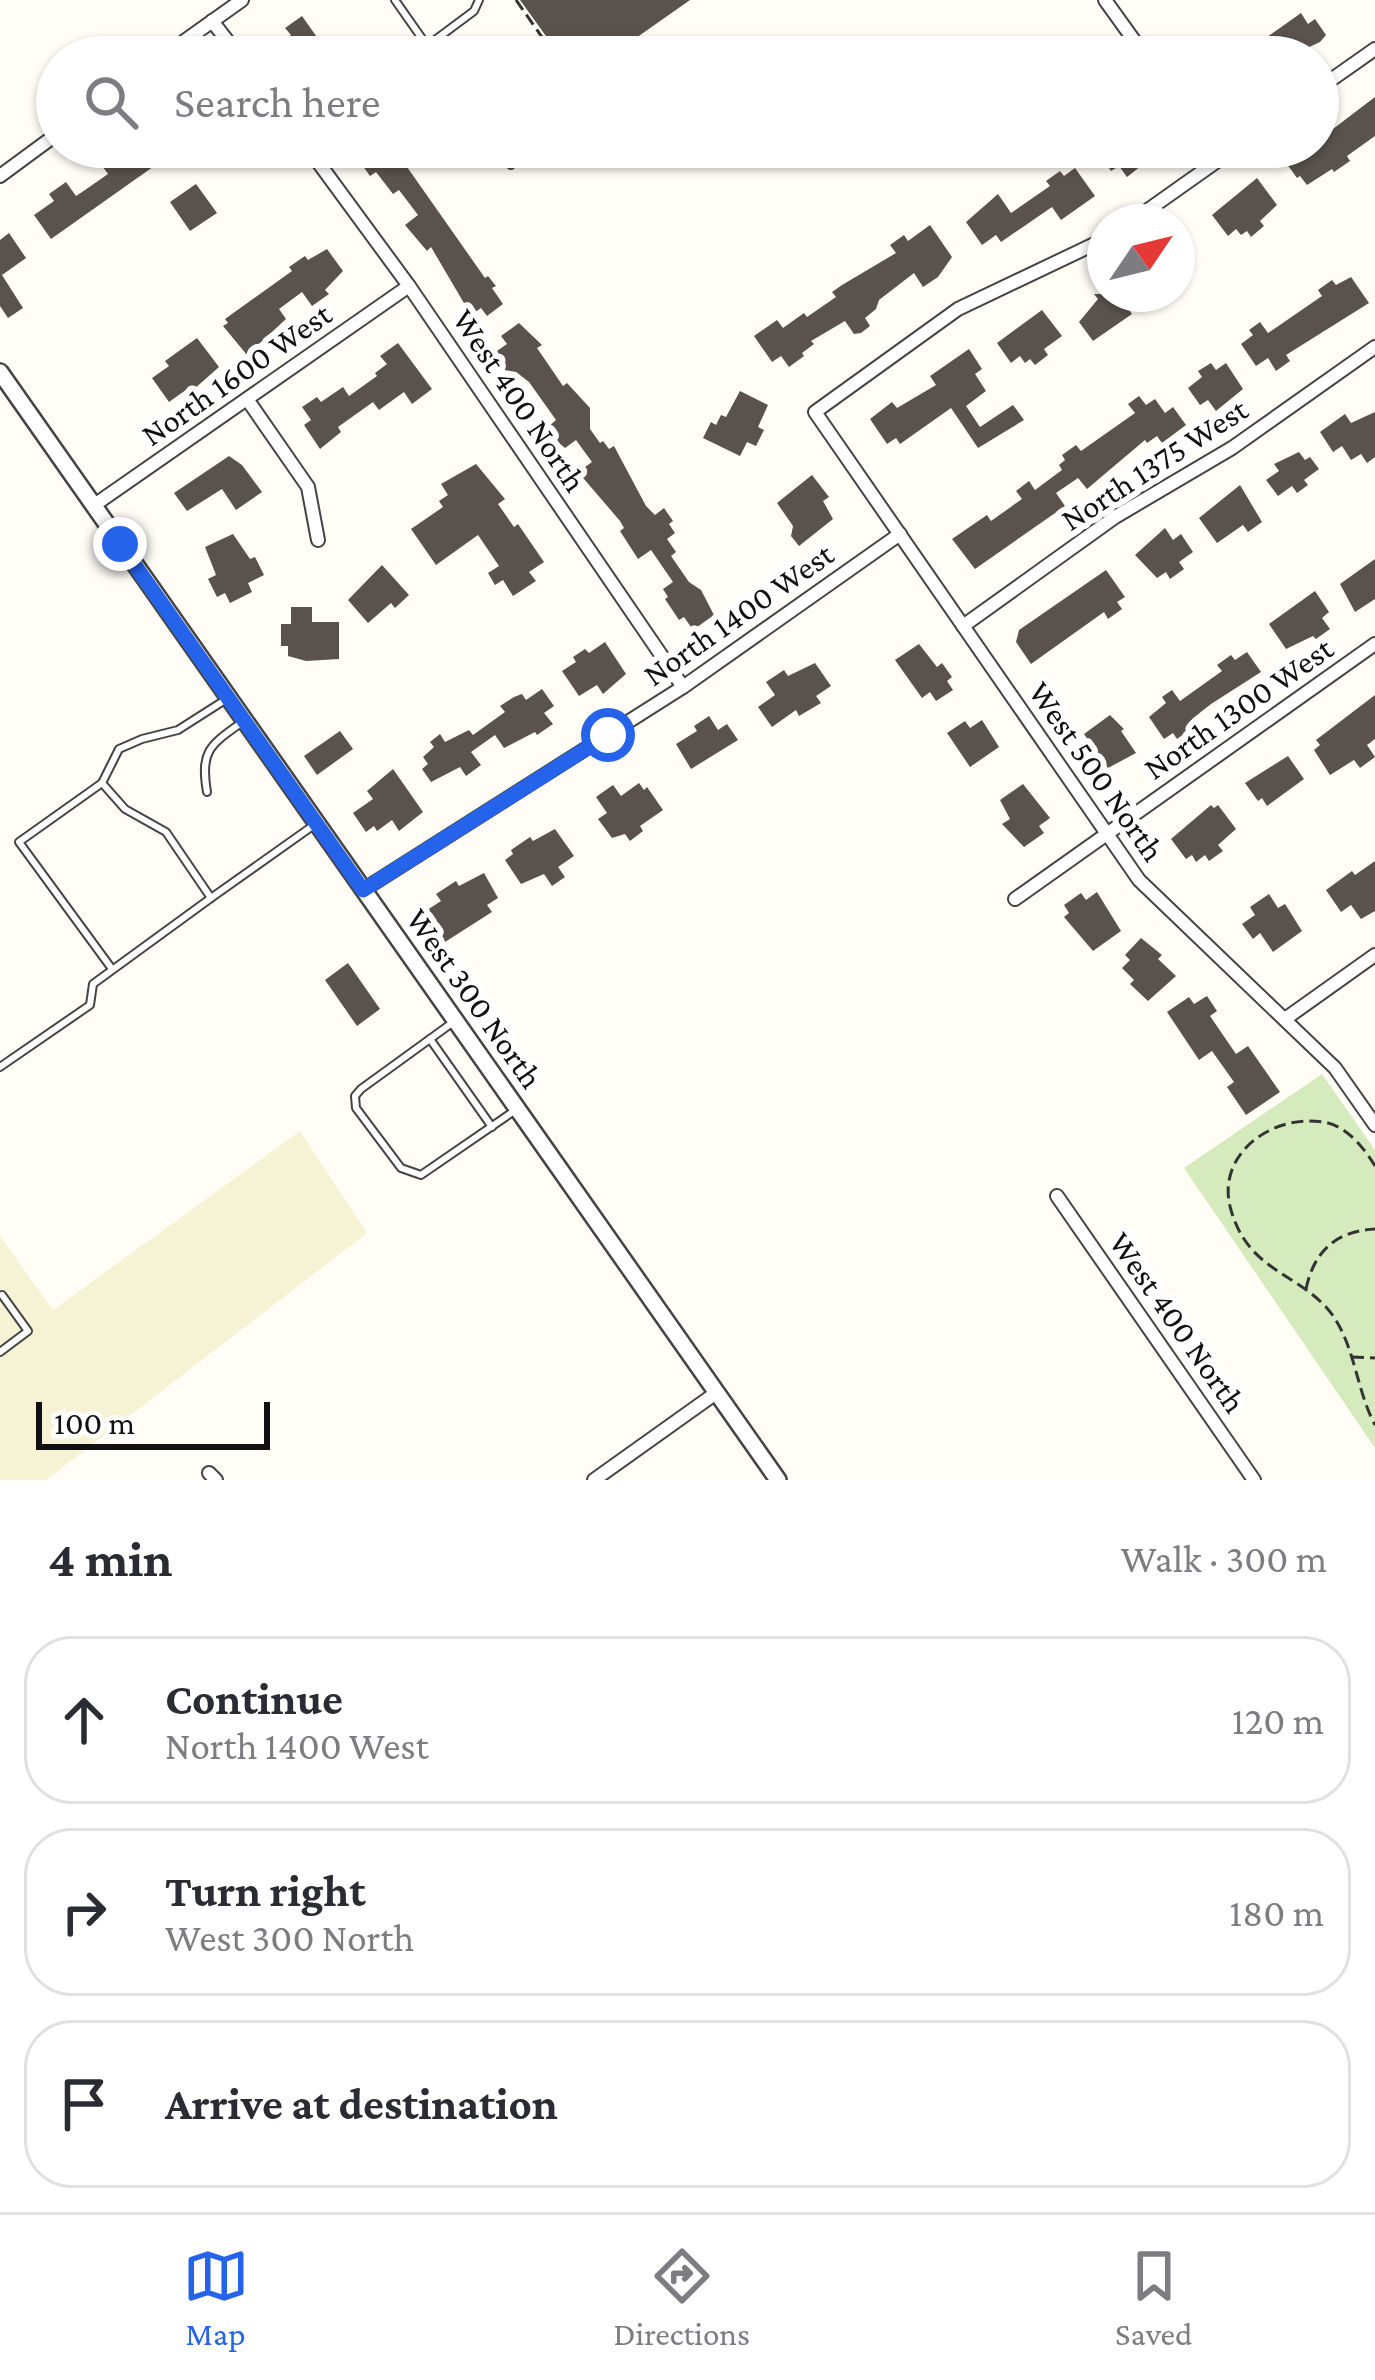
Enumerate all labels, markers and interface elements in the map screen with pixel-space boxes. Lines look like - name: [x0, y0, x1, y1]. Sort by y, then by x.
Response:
- search box: [36, 36, 1339, 168]
- icon: search: [78, 69, 144, 135]
- text: Search here: [174, 77, 381, 127]
- north arrow: [1087, 204, 1195, 312]
- street label: North 1600 West: [134, 294, 339, 453]
- street label: West 400 North: [445, 302, 595, 498]
- street label: North 1375 West: [1054, 389, 1255, 538]
- route end: [93, 517, 147, 571]
- street label: North 1400 West: [636, 534, 841, 693]
- street label: North 1300 West: [1137, 629, 1340, 787]
- street label: West 500 North: [1021, 674, 1173, 868]
- route start: [581, 708, 635, 762]
- street label: West 300 North: [399, 901, 551, 1095]
- street label: West 400 North: [1102, 1225, 1254, 1419]
- scale bar: [36, 1396, 270, 1449]
- text: 100 m: [54, 1404, 135, 1441]
- text: 4 min: [48, 1530, 173, 1587]
- text: Walk · 300 m: [1121, 1537, 1327, 1580]
- text: Continue: [165, 1674, 343, 1724]
- icon: ahead: [51, 1687, 117, 1753]
- text: 120 m: [1232, 1699, 1324, 1742]
- text: North 1400 West: [165, 1724, 429, 1767]
- text: Turn right: [165, 1866, 366, 1916]
- icon: right: [51, 1879, 117, 1945]
- text: 180 m: [1229, 1891, 1324, 1934]
- text: West 300 North: [165, 1916, 414, 1959]
- icon: arrive: [51, 2071, 117, 2137]
- text: Arrive at destination: [165, 2079, 558, 2129]
- tab: Map: [183, 2243, 249, 2352]
- tab: Directions: [614, 2243, 750, 2352]
- tab: Saved: [1115, 2243, 1192, 2352]

